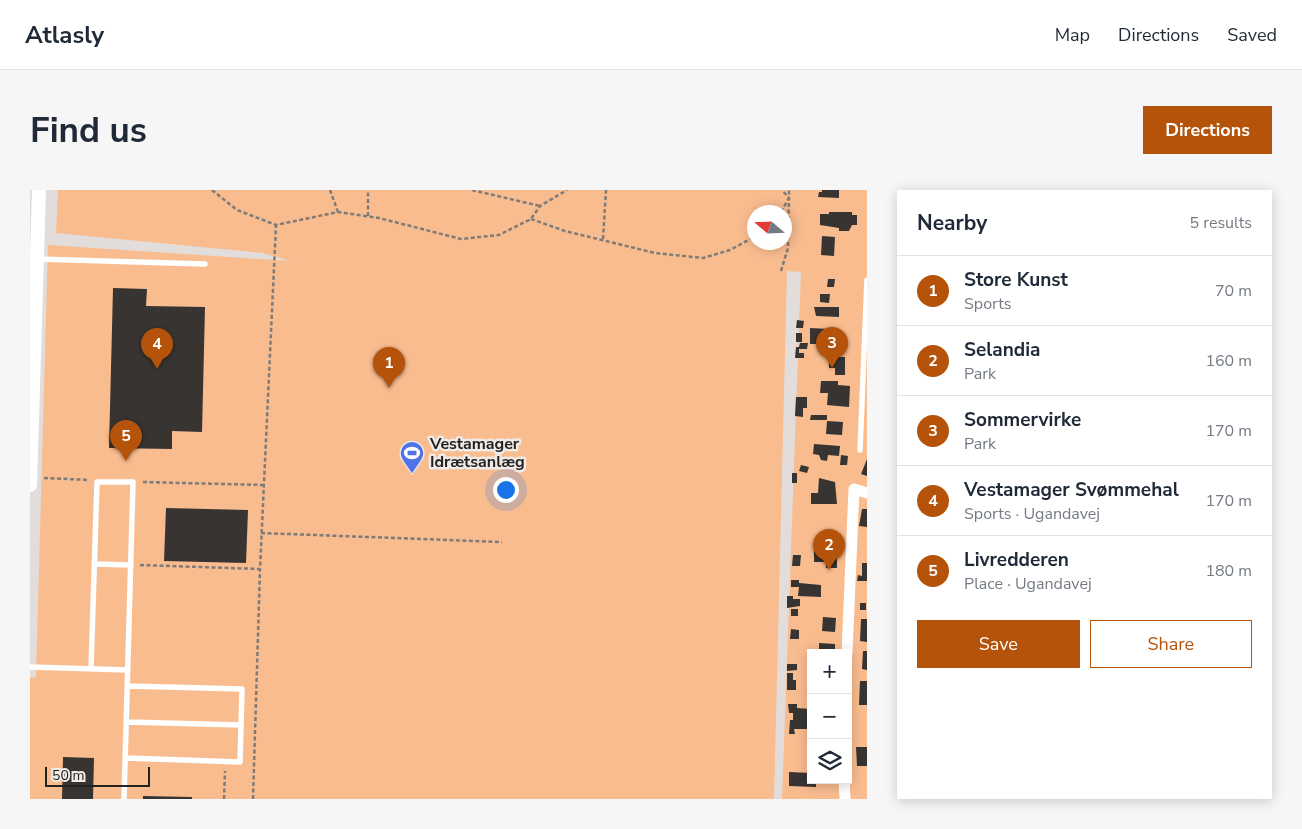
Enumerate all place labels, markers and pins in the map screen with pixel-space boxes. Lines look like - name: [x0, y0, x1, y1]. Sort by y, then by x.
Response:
- pin: 3: [816, 327, 848, 368]
- pin: 4: [141, 328, 173, 369]
- pin: 1: [373, 347, 405, 388]
- pin: 5: [110, 420, 142, 461]
- place label: Vestamager Idrætsanlæg: [429, 433, 525, 473]
- sports icon: Vestamager Idrætsanlæg: [399, 440, 425, 474]
- pin: 2: [813, 529, 845, 570]

